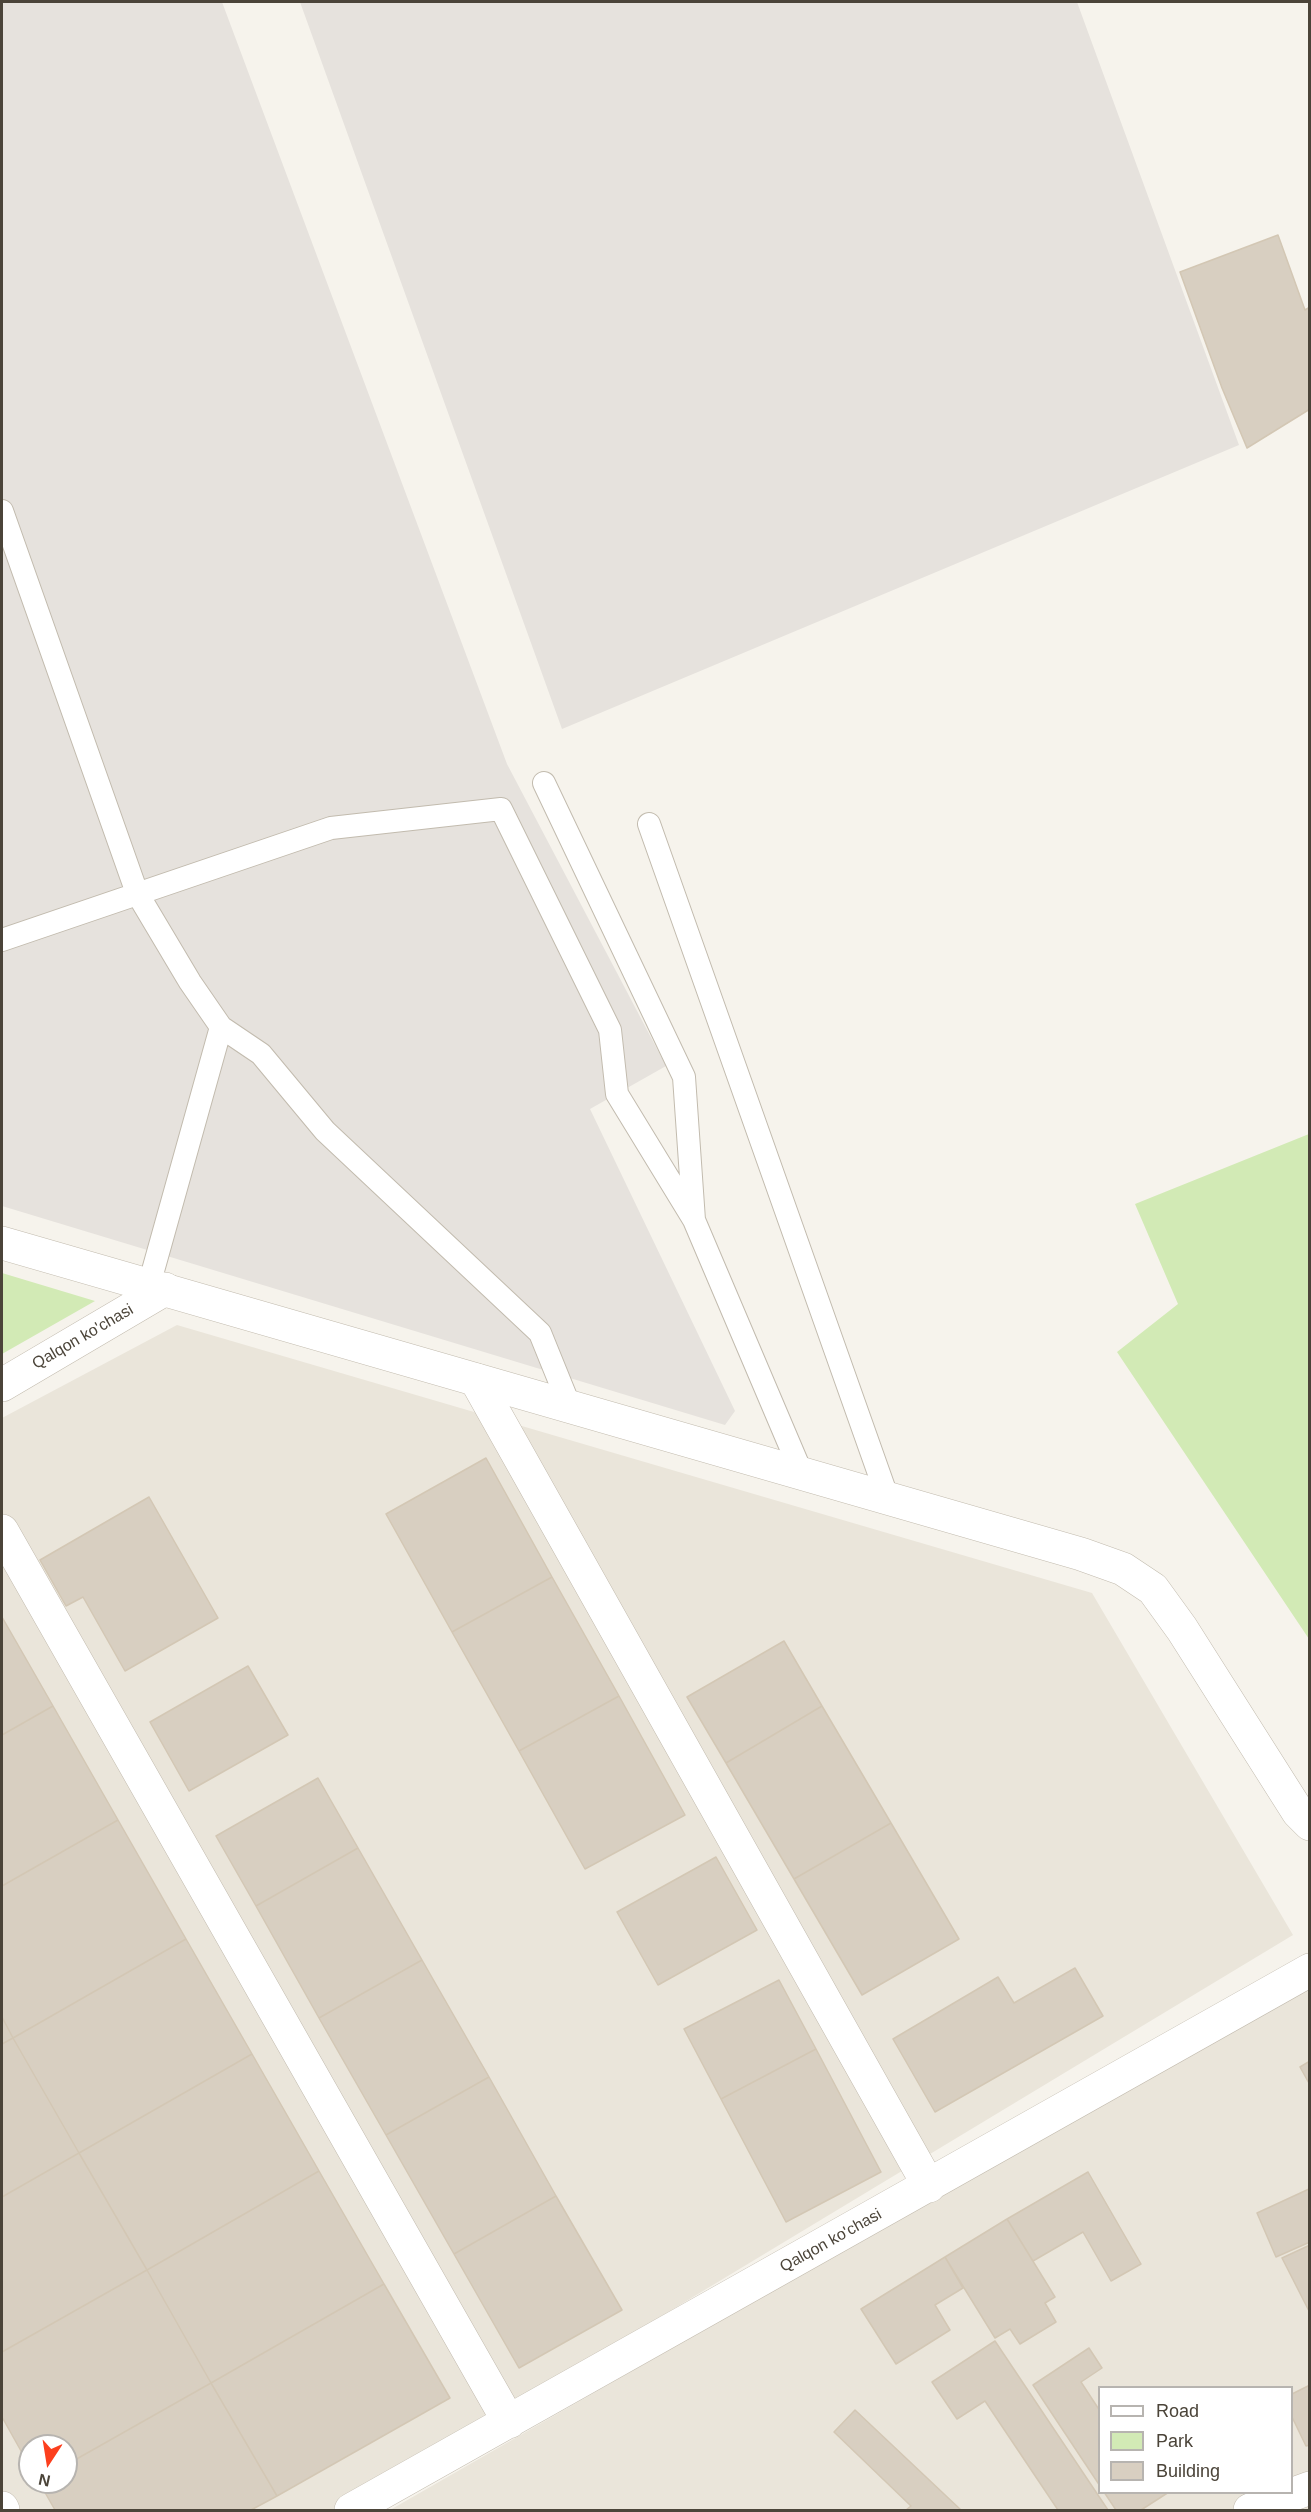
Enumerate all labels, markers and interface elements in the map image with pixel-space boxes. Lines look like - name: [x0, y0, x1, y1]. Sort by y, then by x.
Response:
- street label: Qalqon ko'chasi: [29, 1300, 137, 1374]
- street label: Qalqon ko'chasi: [777, 2205, 885, 2277]
- legend: [1098, 2386, 1293, 2494]
- text: Road: [1156, 2401, 1199, 2421]
- text: Park: [1156, 2431, 1193, 2451]
- north arrow: [18, 2434, 78, 2494]
- text: Building: [1156, 2461, 1220, 2481]
- text: N: [37, 2471, 52, 2490]

